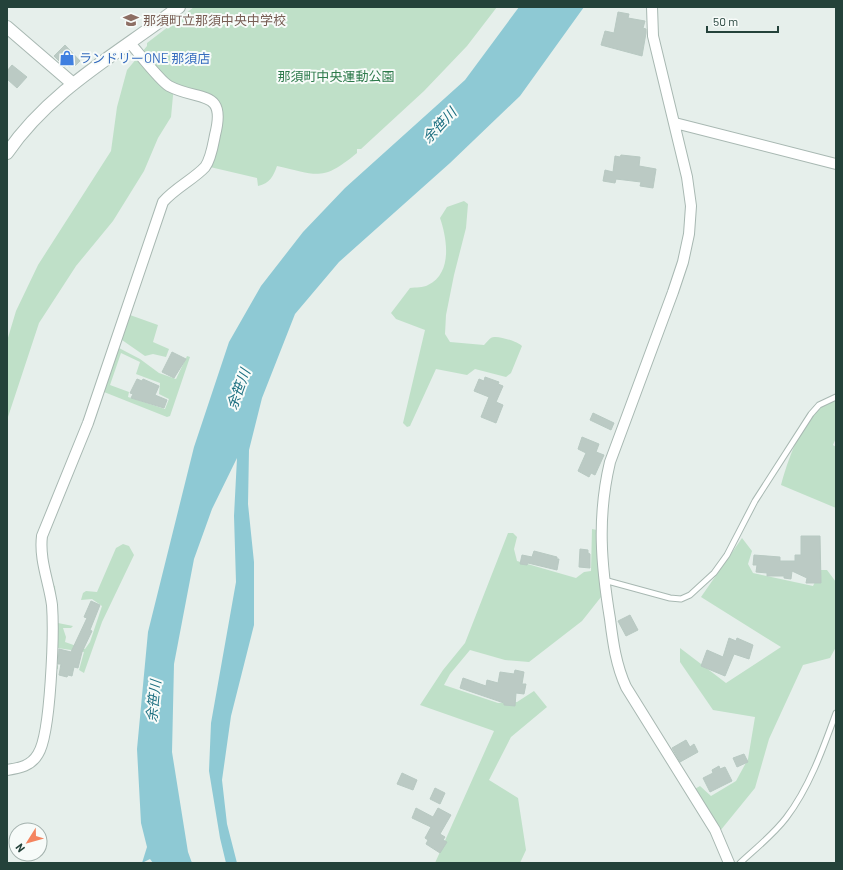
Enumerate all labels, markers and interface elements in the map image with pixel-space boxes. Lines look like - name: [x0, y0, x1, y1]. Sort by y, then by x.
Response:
- scale bar: [707, 8, 778, 34]
- school or university icon: 那須町立那須中央中学校: [122, 11, 140, 29]
- place label: 那須町立那須中央中学校: [143, 12, 286, 28]
- text: 50 m: [713, 14, 738, 28]
- shop icon: ランドリーONE 那須店: [58, 49, 76, 67]
- place label: ランドリーONE 那須店: [79, 50, 210, 66]
- park label: 那須町中央運動公園: [277, 68, 395, 84]
- water label: 余笹川: [418, 102, 461, 146]
- water label: 余笹川: [223, 364, 254, 412]
- water label: 余笹川: [142, 677, 164, 723]
- north arrow: [8, 822, 48, 862]
- text: N: [12, 841, 27, 855]

